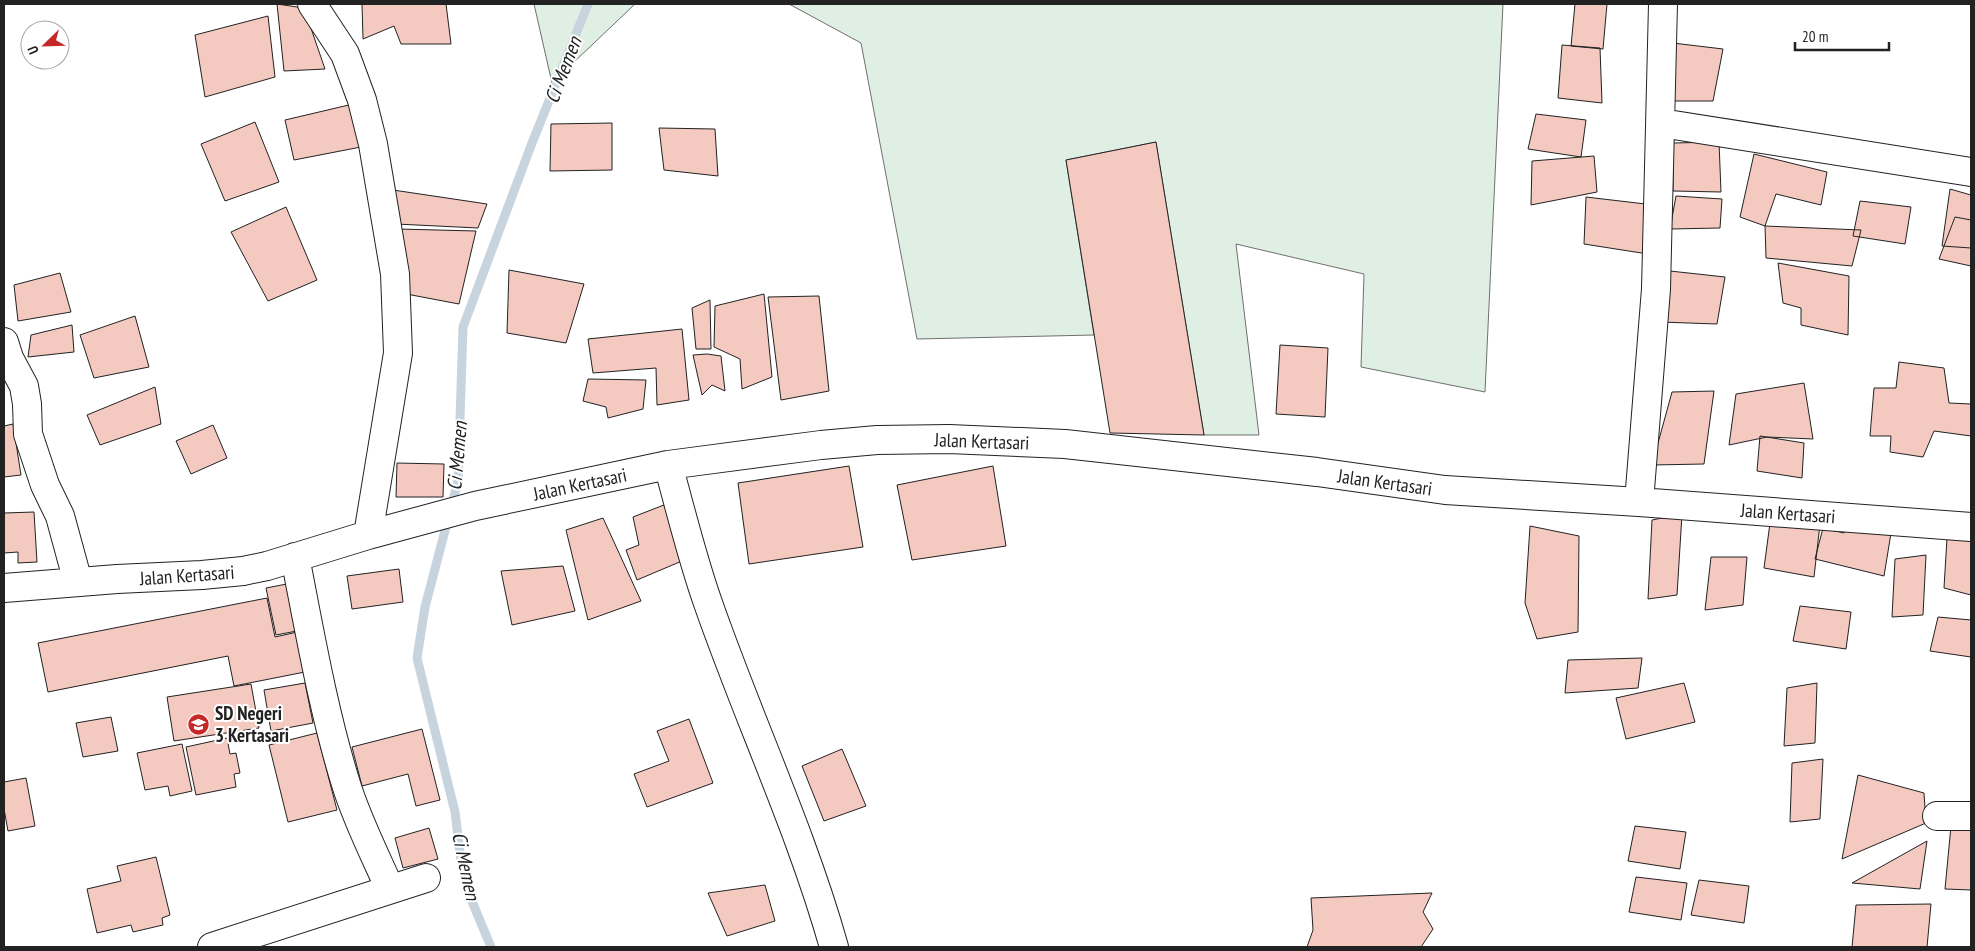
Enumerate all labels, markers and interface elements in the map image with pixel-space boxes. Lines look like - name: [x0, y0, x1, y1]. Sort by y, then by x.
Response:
- north arrow: [20, 20, 70, 70]
- scale bar: [1795, 20, 1889, 52]
- text: 20 m: [1802, 27, 1828, 46]
- water label: Ci Memen: [539, 32, 588, 107]
- text: U: [23, 43, 43, 57]
- water label: Ci Memen: [441, 419, 473, 491]
- street label: Jalan Kertasari: [933, 427, 1030, 455]
- street label: Jalan Kertasari: [530, 462, 629, 506]
- street label: Jalan Kertasari: [1335, 463, 1434, 500]
- street label: Jalan Kertasari: [1739, 498, 1836, 528]
- street label: Jalan Kertasari: [138, 560, 235, 590]
- place label: SD Negeri 3 Kertasari: [215, 701, 289, 747]
- school or university icon: SD Negeri 3 Kertasari: [187, 712, 211, 736]
- water label: Ci Memen: [446, 830, 486, 904]

